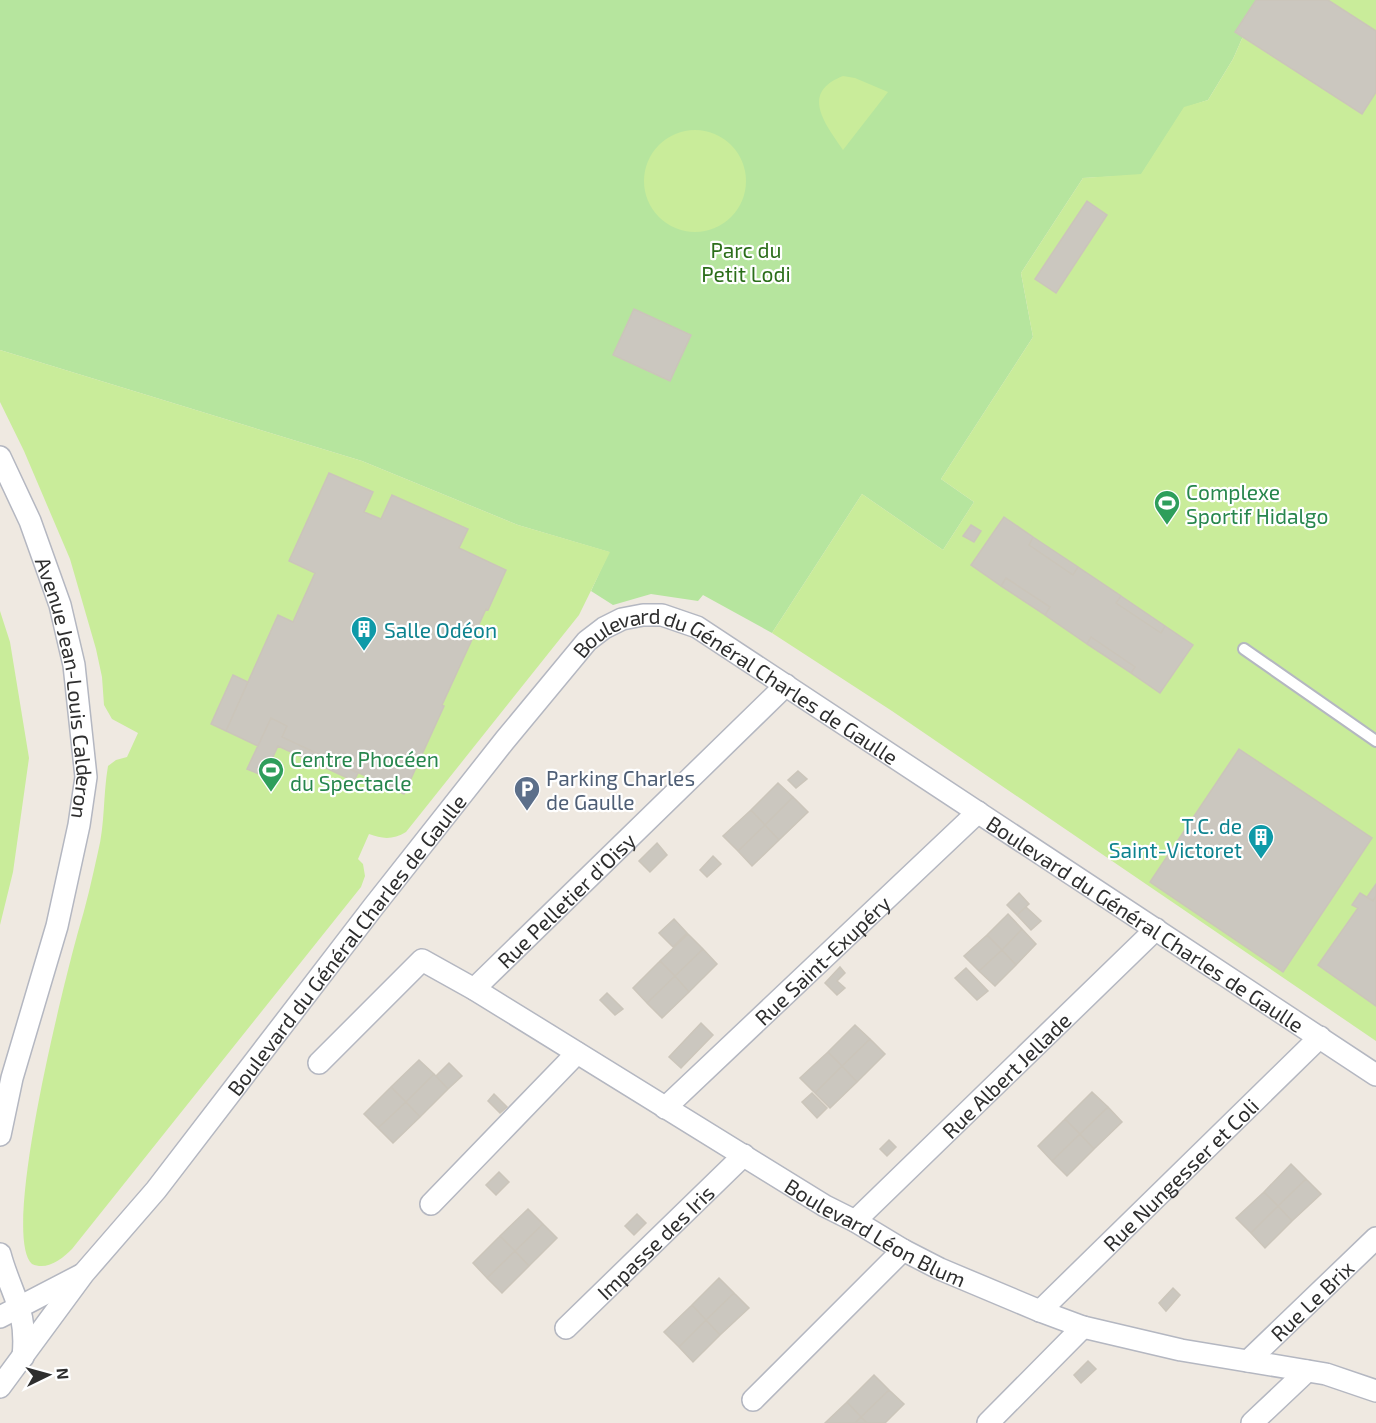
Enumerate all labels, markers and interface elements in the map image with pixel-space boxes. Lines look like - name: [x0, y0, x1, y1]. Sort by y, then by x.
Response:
- park label: Parc du Petit Lodi: [701, 237, 791, 286]
- place label: Complexe Sportif Hidalgo: [1186, 479, 1328, 528]
- sports icon: Complexe Sportif Hidalgo: [1152, 488, 1182, 526]
- street label: Avenue Jean-Louis Calderon: [31, 553, 99, 821]
- street label: Boulevard du Général Charles de Gaulle: [567, 603, 903, 769]
- building icon: Salle Odéon: [349, 614, 379, 652]
- place label: Salle Odéon: [384, 617, 497, 642]
- place label: Centre Phocéen du Spectacle: [290, 746, 439, 795]
- sports icon: Centre Phocéen du Spectacle: [256, 755, 286, 793]
- place label: Parking Charles de Gaulle: [546, 765, 695, 814]
- parking icon: Parking Charles de Gaulle: [512, 774, 542, 812]
- street label: Boulevard du Général Charles de Gaulle: [221, 789, 470, 1100]
- street label: Boulevard du Général Charles de Gaulle: [983, 809, 1309, 1037]
- place label: T.C. de Saint-Victoret: [1109, 813, 1242, 862]
- building icon: T.C. de Saint-Victoret: [1246, 822, 1276, 860]
- street label: Rue Pelletier d'Oisy: [491, 827, 640, 972]
- street label: Rue Saint-Exupéry: [749, 890, 895, 1029]
- street label: Rue Albert Jellade: [936, 1007, 1075, 1143]
- street label: Rue Nungesser et Coli: [1097, 1092, 1263, 1255]
- street label: Boulevard Léon Blum: [781, 1172, 970, 1291]
- street label: Impasse des Iris: [591, 1179, 719, 1304]
- street label: Rue Le Brix: [1265, 1254, 1358, 1346]
- north arrow: [18, 1345, 78, 1405]
- text: N: [53, 1367, 73, 1380]

